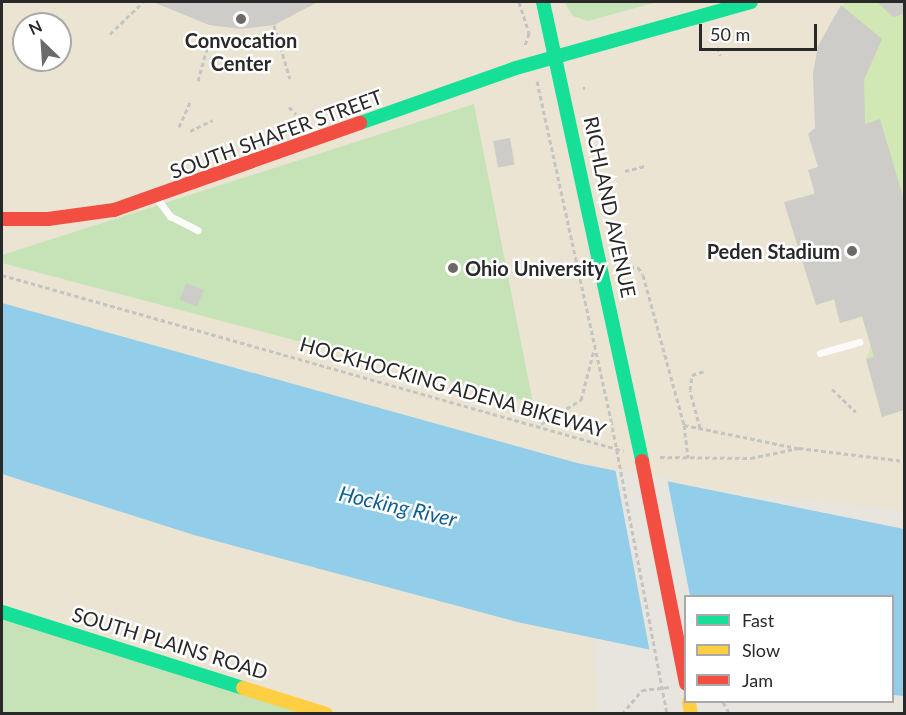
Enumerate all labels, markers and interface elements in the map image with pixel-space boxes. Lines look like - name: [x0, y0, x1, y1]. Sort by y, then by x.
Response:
- north arrow: [12, 12, 72, 72]
- marker: Convocation Center: [234, 12, 248, 26]
- scale bar: [702, 12, 820, 50]
- text: N: [25, 16, 45, 38]
- text: 50 m: [710, 23, 750, 45]
- place label: Convocation Center: [185, 28, 297, 75]
- street label: SOUTH SHAFER STREET: [167, 84, 385, 184]
- street label: RICHLAND AVENUE: [579, 114, 641, 300]
- place label: Peden Stadium: [707, 239, 840, 263]
- marker: Peden Stadium: [845, 244, 859, 258]
- place label: Ohio University: [465, 256, 605, 280]
- marker: Ohio University: [446, 261, 460, 275]
- street label: HOCKHOCKING ADENA BIKEWAY: [297, 332, 609, 442]
- water label: Hocking River: [337, 480, 459, 532]
- legend: [684, 595, 894, 703]
- street label: SOUTH PLAINS ROAD: [69, 602, 271, 684]
- text: Fast: [742, 609, 774, 631]
- text: Slow: [742, 639, 780, 661]
- text: Jam: [742, 669, 773, 691]

